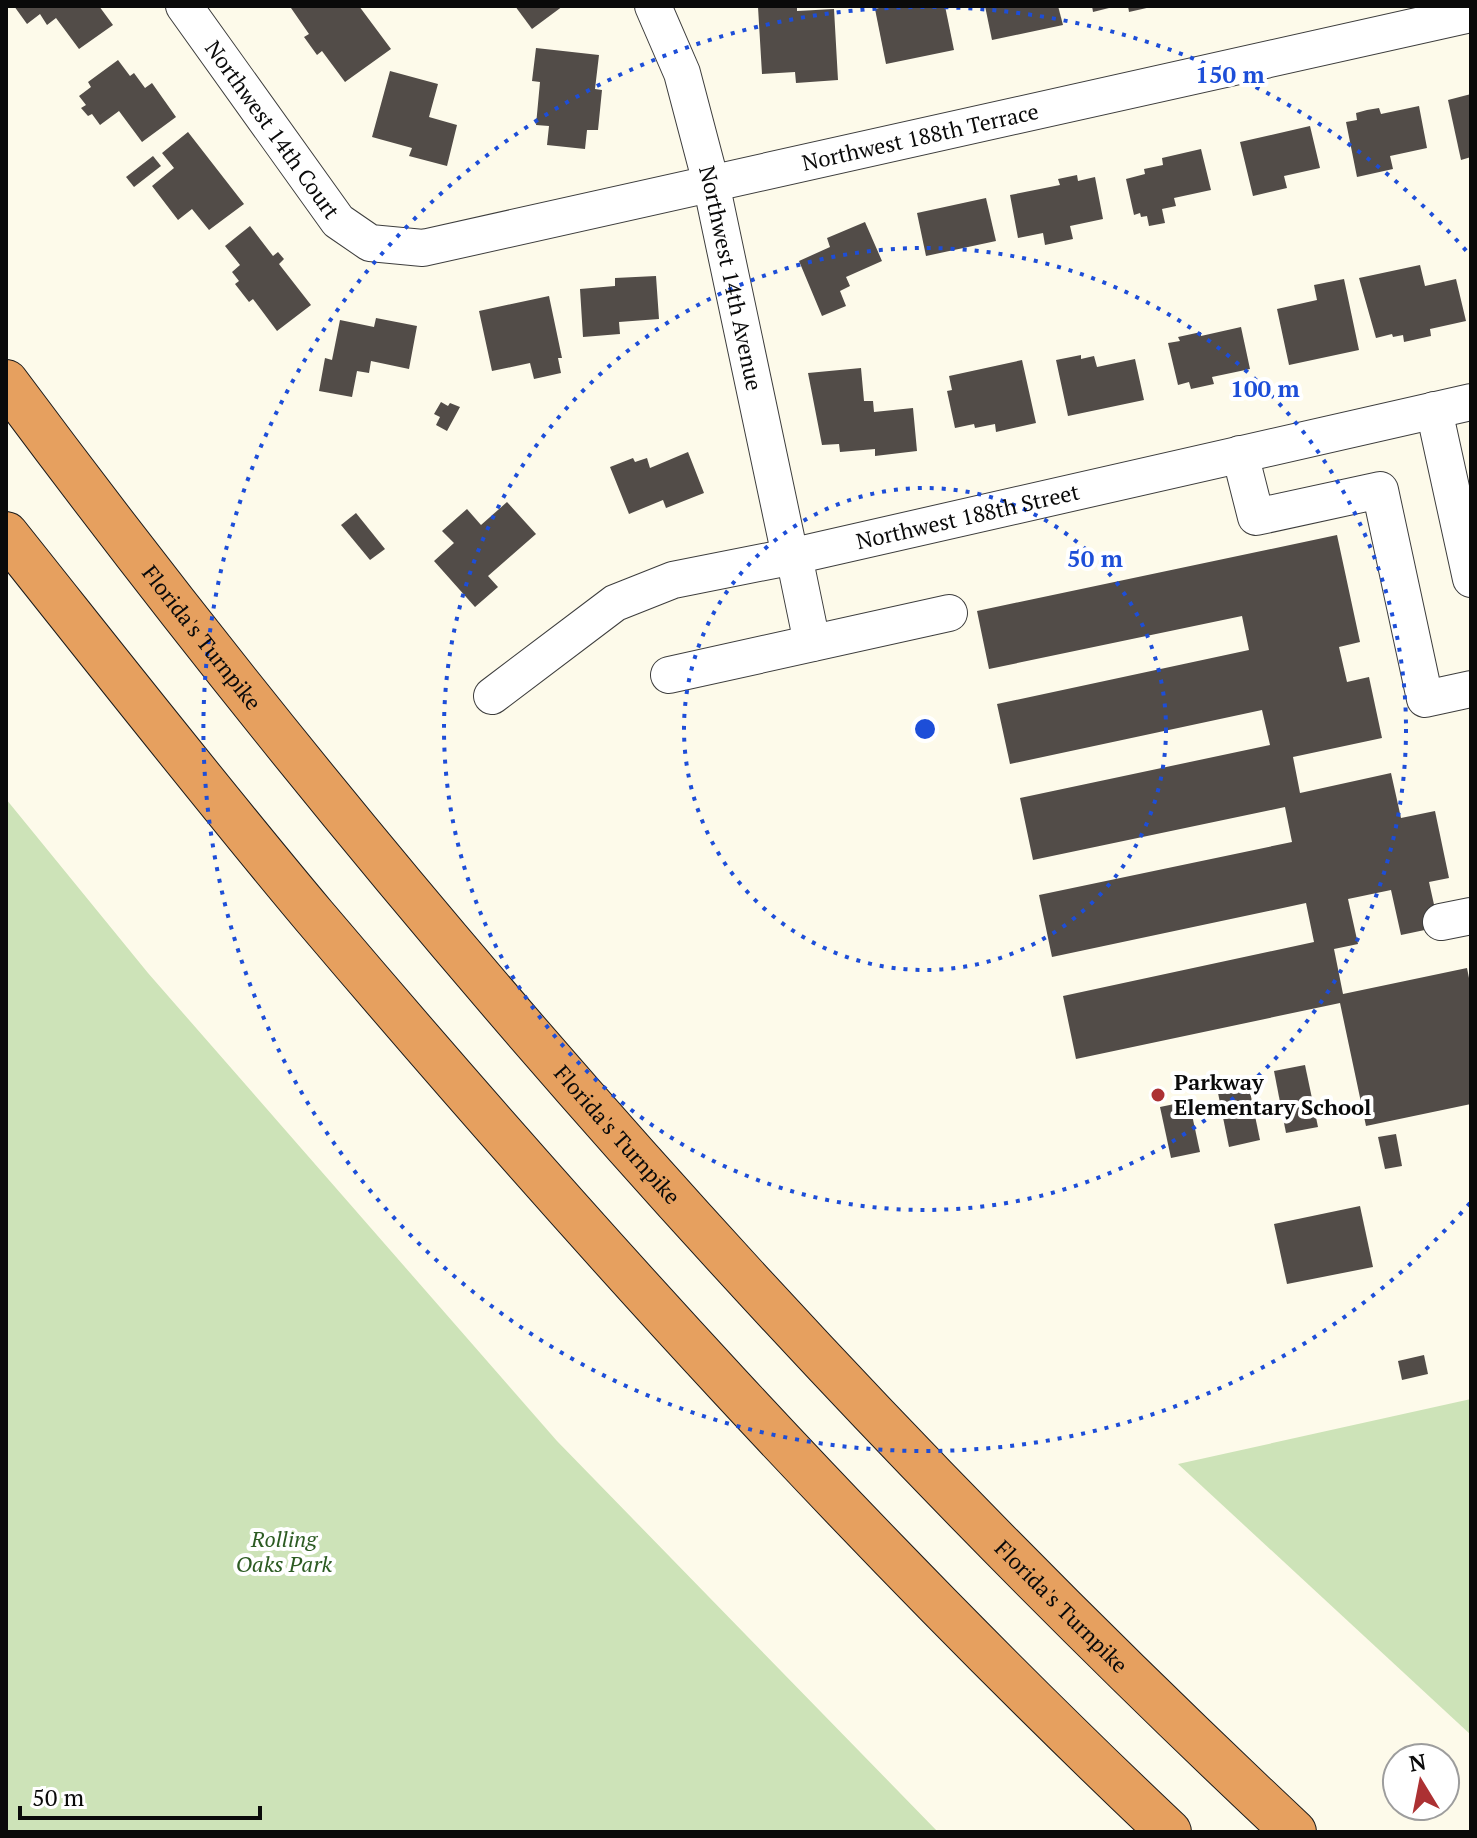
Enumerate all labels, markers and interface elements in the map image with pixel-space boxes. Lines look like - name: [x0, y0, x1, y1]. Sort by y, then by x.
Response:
- street label: Northwest 14th Court: [199, 34, 347, 224]
- text: 150 m: [1195, 58, 1265, 90]
- street label: Northwest 188th Terrace: [799, 96, 1041, 177]
- street label: Northwest 14th Avenue: [693, 162, 770, 393]
- text: 100 m: [1230, 372, 1300, 404]
- street label: Northwest 188th Street: [853, 477, 1082, 555]
- text: 50 m: [1067, 542, 1123, 574]
- street label: Florida's Turnpike: [136, 559, 268, 716]
- centre of rings: [911, 715, 939, 743]
- street label: Florida's Turnpike: [548, 1059, 687, 1210]
- place label: Parkway Elementary School: [1174, 1067, 1371, 1121]
- marker: Parkway Elementary School: [1149, 1086, 1167, 1104]
- park label: Rolling Oaks Park: [236, 1524, 333, 1578]
- street label: Florida's Turnpike: [989, 1533, 1135, 1679]
- north arrow: [1381, 1742, 1461, 1822]
- text: N: [1407, 1746, 1428, 1778]
- scale bar: [20, 1770, 260, 1820]
- text: 50 m: [32, 1781, 84, 1813]

